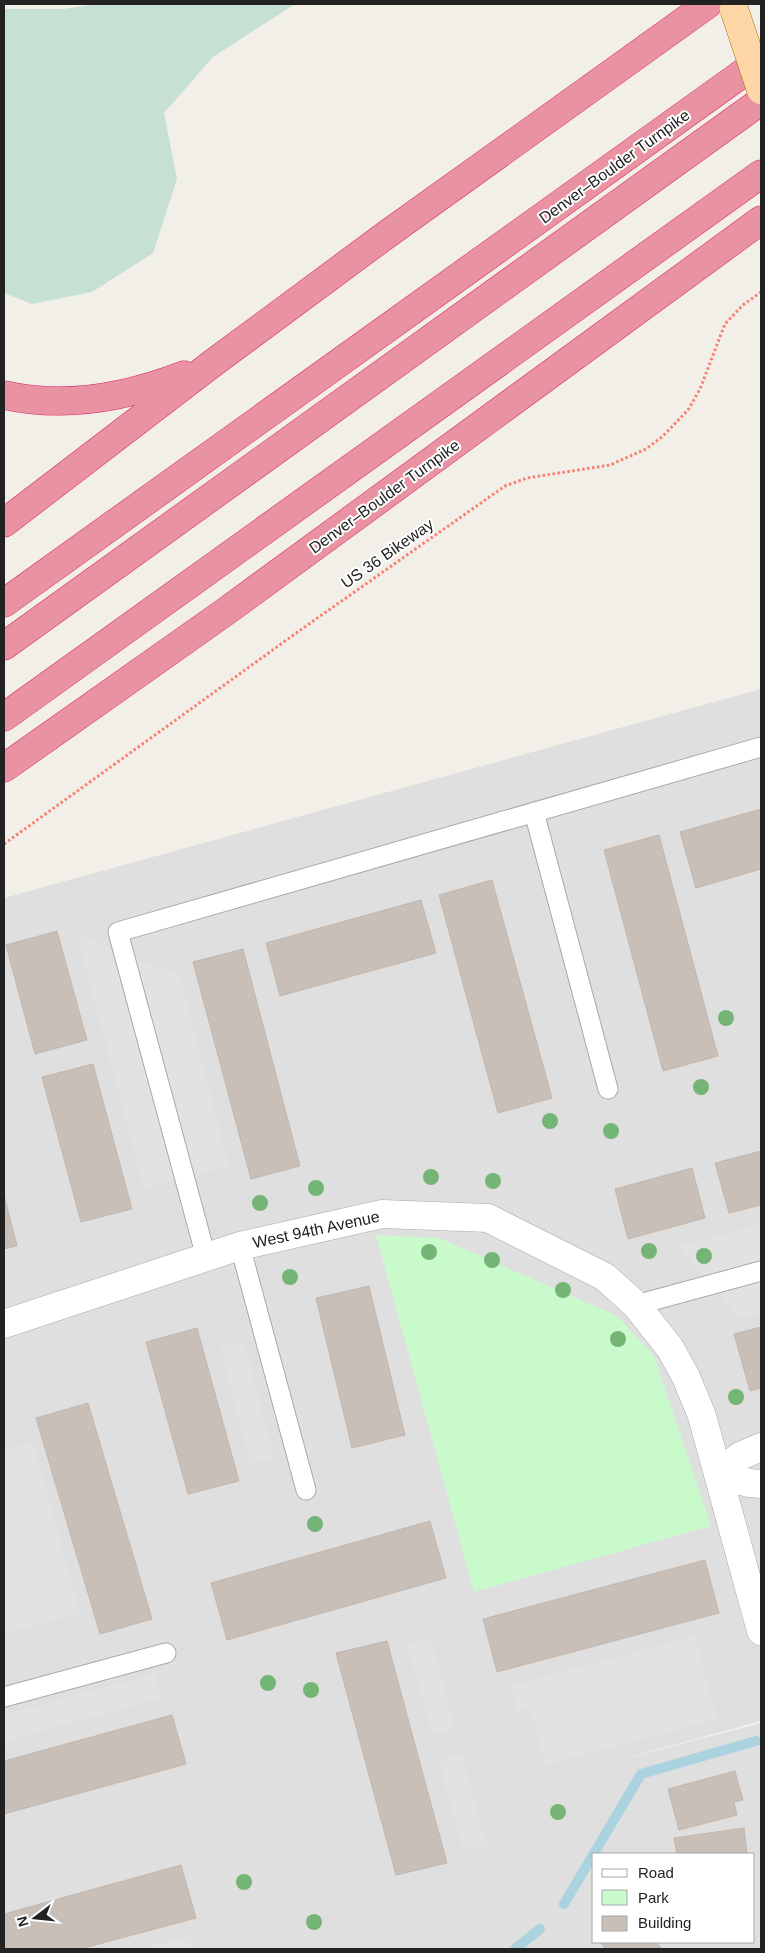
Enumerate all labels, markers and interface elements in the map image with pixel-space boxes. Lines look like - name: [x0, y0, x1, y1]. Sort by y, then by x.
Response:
- street label: Denver–Boulder Turnpike: [536, 106, 693, 227]
- street label: Denver–Boulder Turnpike: [306, 436, 463, 557]
- street label: US 36 Bikeway: [338, 515, 437, 591]
- street label: West 94th Avenue: [251, 1208, 381, 1251]
- legend: [592, 1853, 755, 1943]
- text: Road: [638, 1864, 674, 1881]
- text: Park: [638, 1889, 669, 1906]
- north arrow: [10, 1893, 60, 1943]
- text: Building: [638, 1914, 691, 1931]
- text: N: [13, 1915, 32, 1929]

